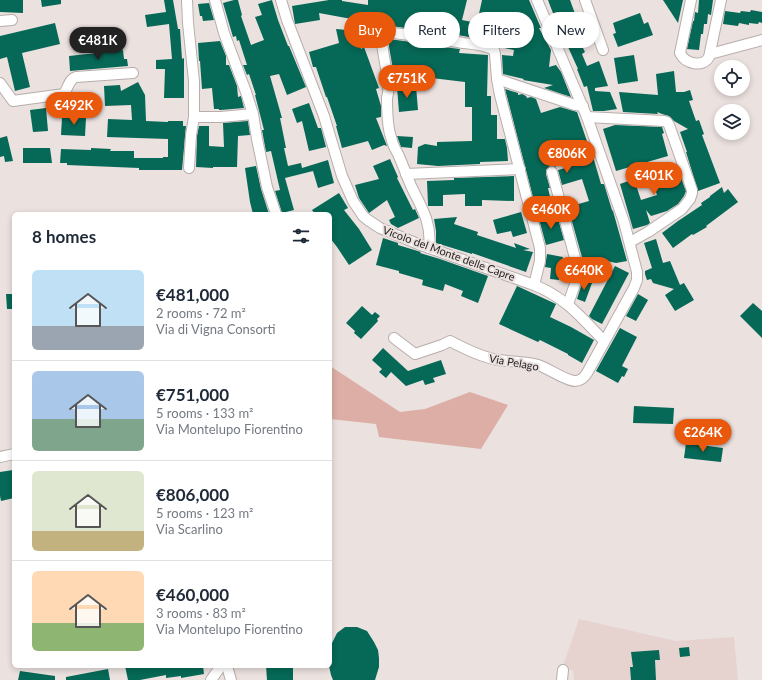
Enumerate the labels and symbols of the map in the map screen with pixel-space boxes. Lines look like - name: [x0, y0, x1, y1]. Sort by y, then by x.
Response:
- pin: €481K: [70, 27, 126, 61]
- pin: €751K: [379, 65, 435, 99]
- pin: €492K: [46, 92, 102, 126]
- pin: €806K: [539, 140, 595, 174]
- pin: €401K: [626, 162, 682, 196]
- pin: €460K: [523, 196, 579, 230]
- street label: Vicolo del Monte delle Capre: [381, 223, 517, 283]
- pin: €640K: [556, 257, 612, 291]
- street label: Via Pelago: [488, 351, 540, 373]
- pin: €264K: [675, 419, 731, 453]

